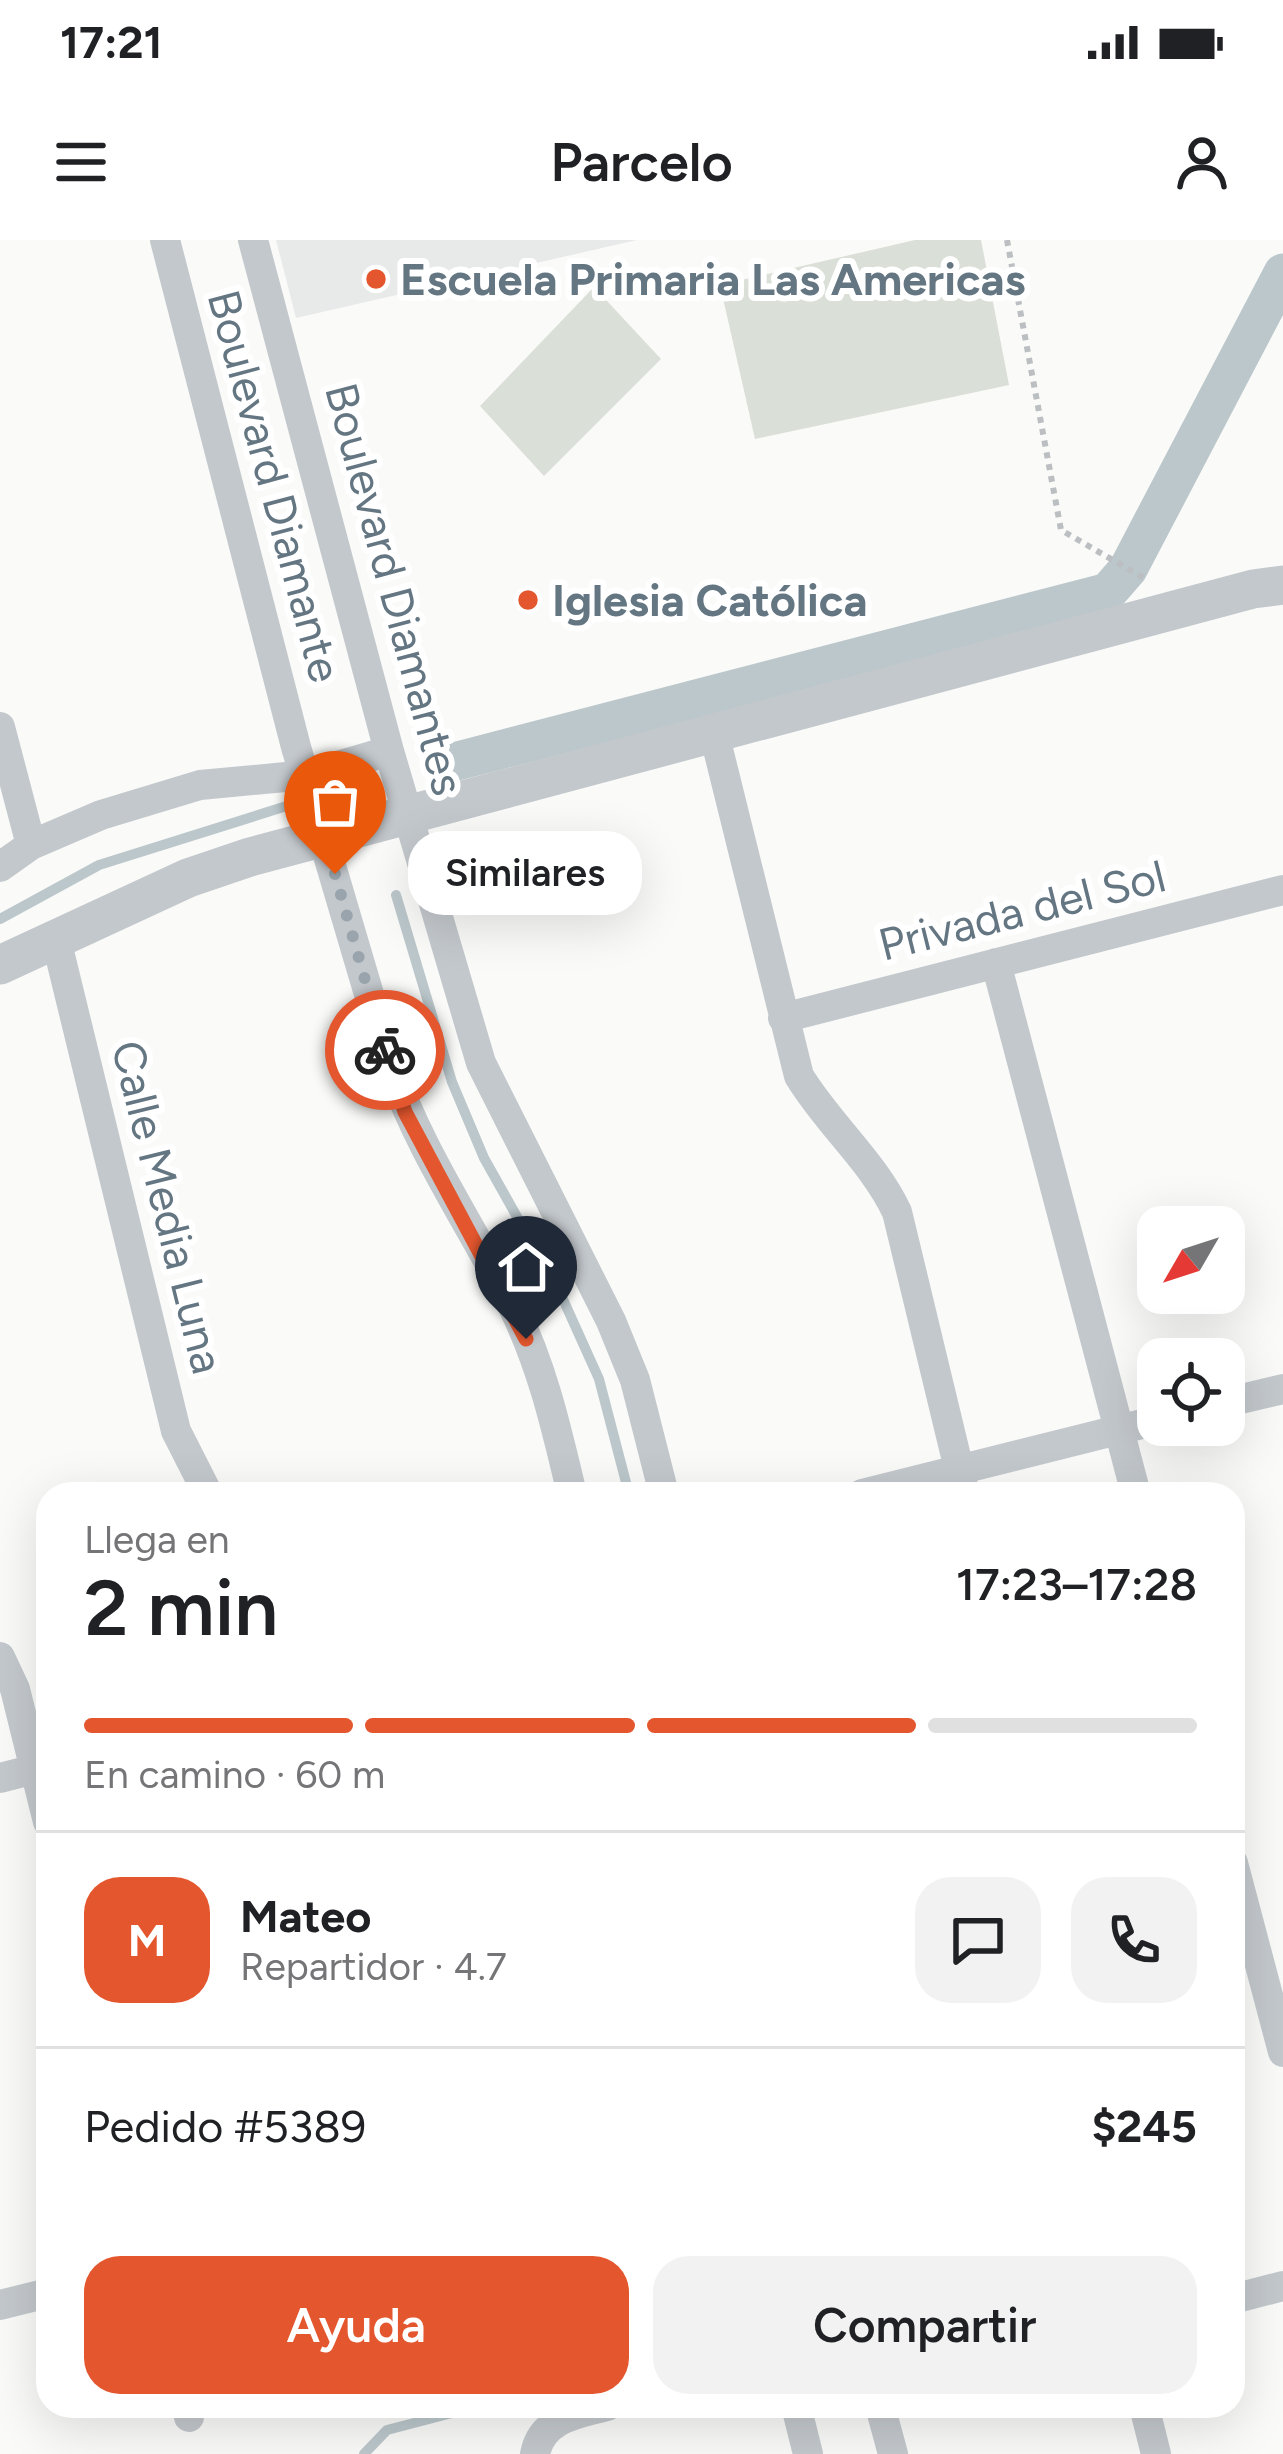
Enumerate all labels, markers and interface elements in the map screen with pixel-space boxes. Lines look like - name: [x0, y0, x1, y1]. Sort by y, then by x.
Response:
- text: 17:21: [60, 15, 163, 69]
- icon: menu: [48, 129, 114, 195]
- icon: person: [1169, 129, 1235, 195]
- text: Parcelo: [550, 130, 733, 195]
- place label: Escuela Primaria Las Americas: [400, 252, 1025, 306]
- marker: Escuela Primaria Las Americas: [363, 266, 389, 292]
- street label: Boulevard Diamante: [197, 284, 353, 688]
- street label: Boulevard Diamantes: [314, 377, 476, 801]
- place label: Iglesia Católica: [552, 573, 867, 627]
- marker: Iglesia Católica: [515, 587, 541, 613]
- pin: [284, 751, 386, 874]
- icon: bag: [302, 769, 368, 835]
- callout: Similares: [407, 832, 641, 916]
- street label: Privada del Sol: [873, 848, 1171, 972]
- text: Similares: [445, 849, 605, 896]
- courier: [325, 990, 445, 1110]
- icon: bike: [352, 1017, 418, 1083]
- street label: Calle Media Luna: [101, 1035, 235, 1379]
- north arrow: [1137, 1206, 1245, 1314]
- map controls: [1137, 1206, 1245, 1446]
- pin: [475, 1216, 577, 1339]
- icon: home: [493, 1234, 559, 1300]
- button: locate: [1137, 1338, 1245, 1446]
- text: Llega en: [84, 1516, 230, 1563]
- text: 17:23–17:28: [956, 1557, 1197, 1611]
- text: 2 min: [84, 1561, 278, 1655]
- text: En camino · 60 m: [84, 1751, 385, 1798]
- button: chat: [915, 1877, 1041, 2003]
- button: phone: [1071, 1877, 1197, 2003]
- text: Mateo: [240, 1889, 371, 1943]
- text: M: [128, 1913, 166, 1967]
- text: Repartidor · 4.7: [240, 1943, 507, 1990]
- text: Pedido #5389: [84, 2099, 366, 2153]
- text: $245: [1091, 2099, 1197, 2153]
- button: Ayuda: [84, 2256, 629, 2394]
- button: Compartir: [653, 2256, 1197, 2394]

